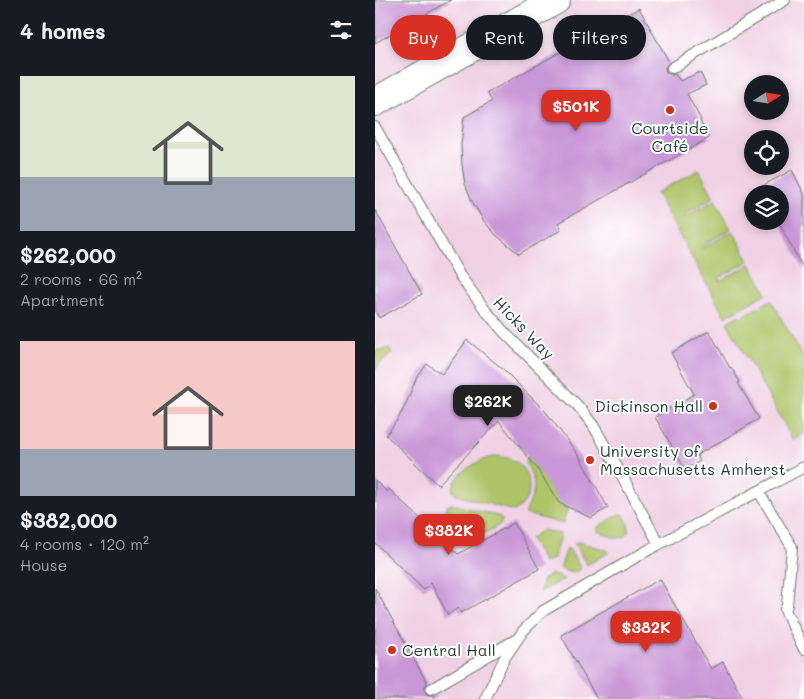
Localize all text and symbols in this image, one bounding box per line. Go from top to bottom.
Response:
chip: Buy [390,15,456,60]
chip: Rent [466,15,543,60]
chip: Filters [553,15,646,60]
icon: filters [327,16,355,44]
text: 4 homes [20,17,106,44]
north arrow [744,75,789,120]
map controls [744,75,789,230]
pin: $501K [541,90,611,132]
text: $501K [552,95,600,116]
marker: Courtside Café [664,104,676,116]
icon: home [143,108,233,198]
place label: Courtside Café [631,117,709,156]
button: locate [744,130,789,175]
button: layers [744,185,789,230]
text: $262,000 [20,241,116,268]
text: 2 rooms · 66 m² [20,268,142,289]
text: Apartment [20,289,105,310]
street label: Hicks Way [489,292,560,364]
icon: home [143,373,233,463]
pin: $262K [453,384,523,427]
text: $262K [464,390,512,411]
place label: Dickinson Hall [595,395,703,416]
marker: Dickinson Hall [707,400,719,412]
place label: University of Massachusetts Amherst [600,440,786,479]
marker: University of Massachusetts Amherst [584,454,596,466]
text: $382,000 [20,506,117,533]
pin: $382K [414,514,484,556]
text: $382K [425,519,473,540]
text: 4 rooms · 120 m² [20,533,149,554]
text: House [20,554,67,575]
pin: $382K [611,610,681,653]
text: $382K [622,616,670,637]
place label: Central Hall [402,639,496,660]
marker: Central Hall [386,644,398,656]

